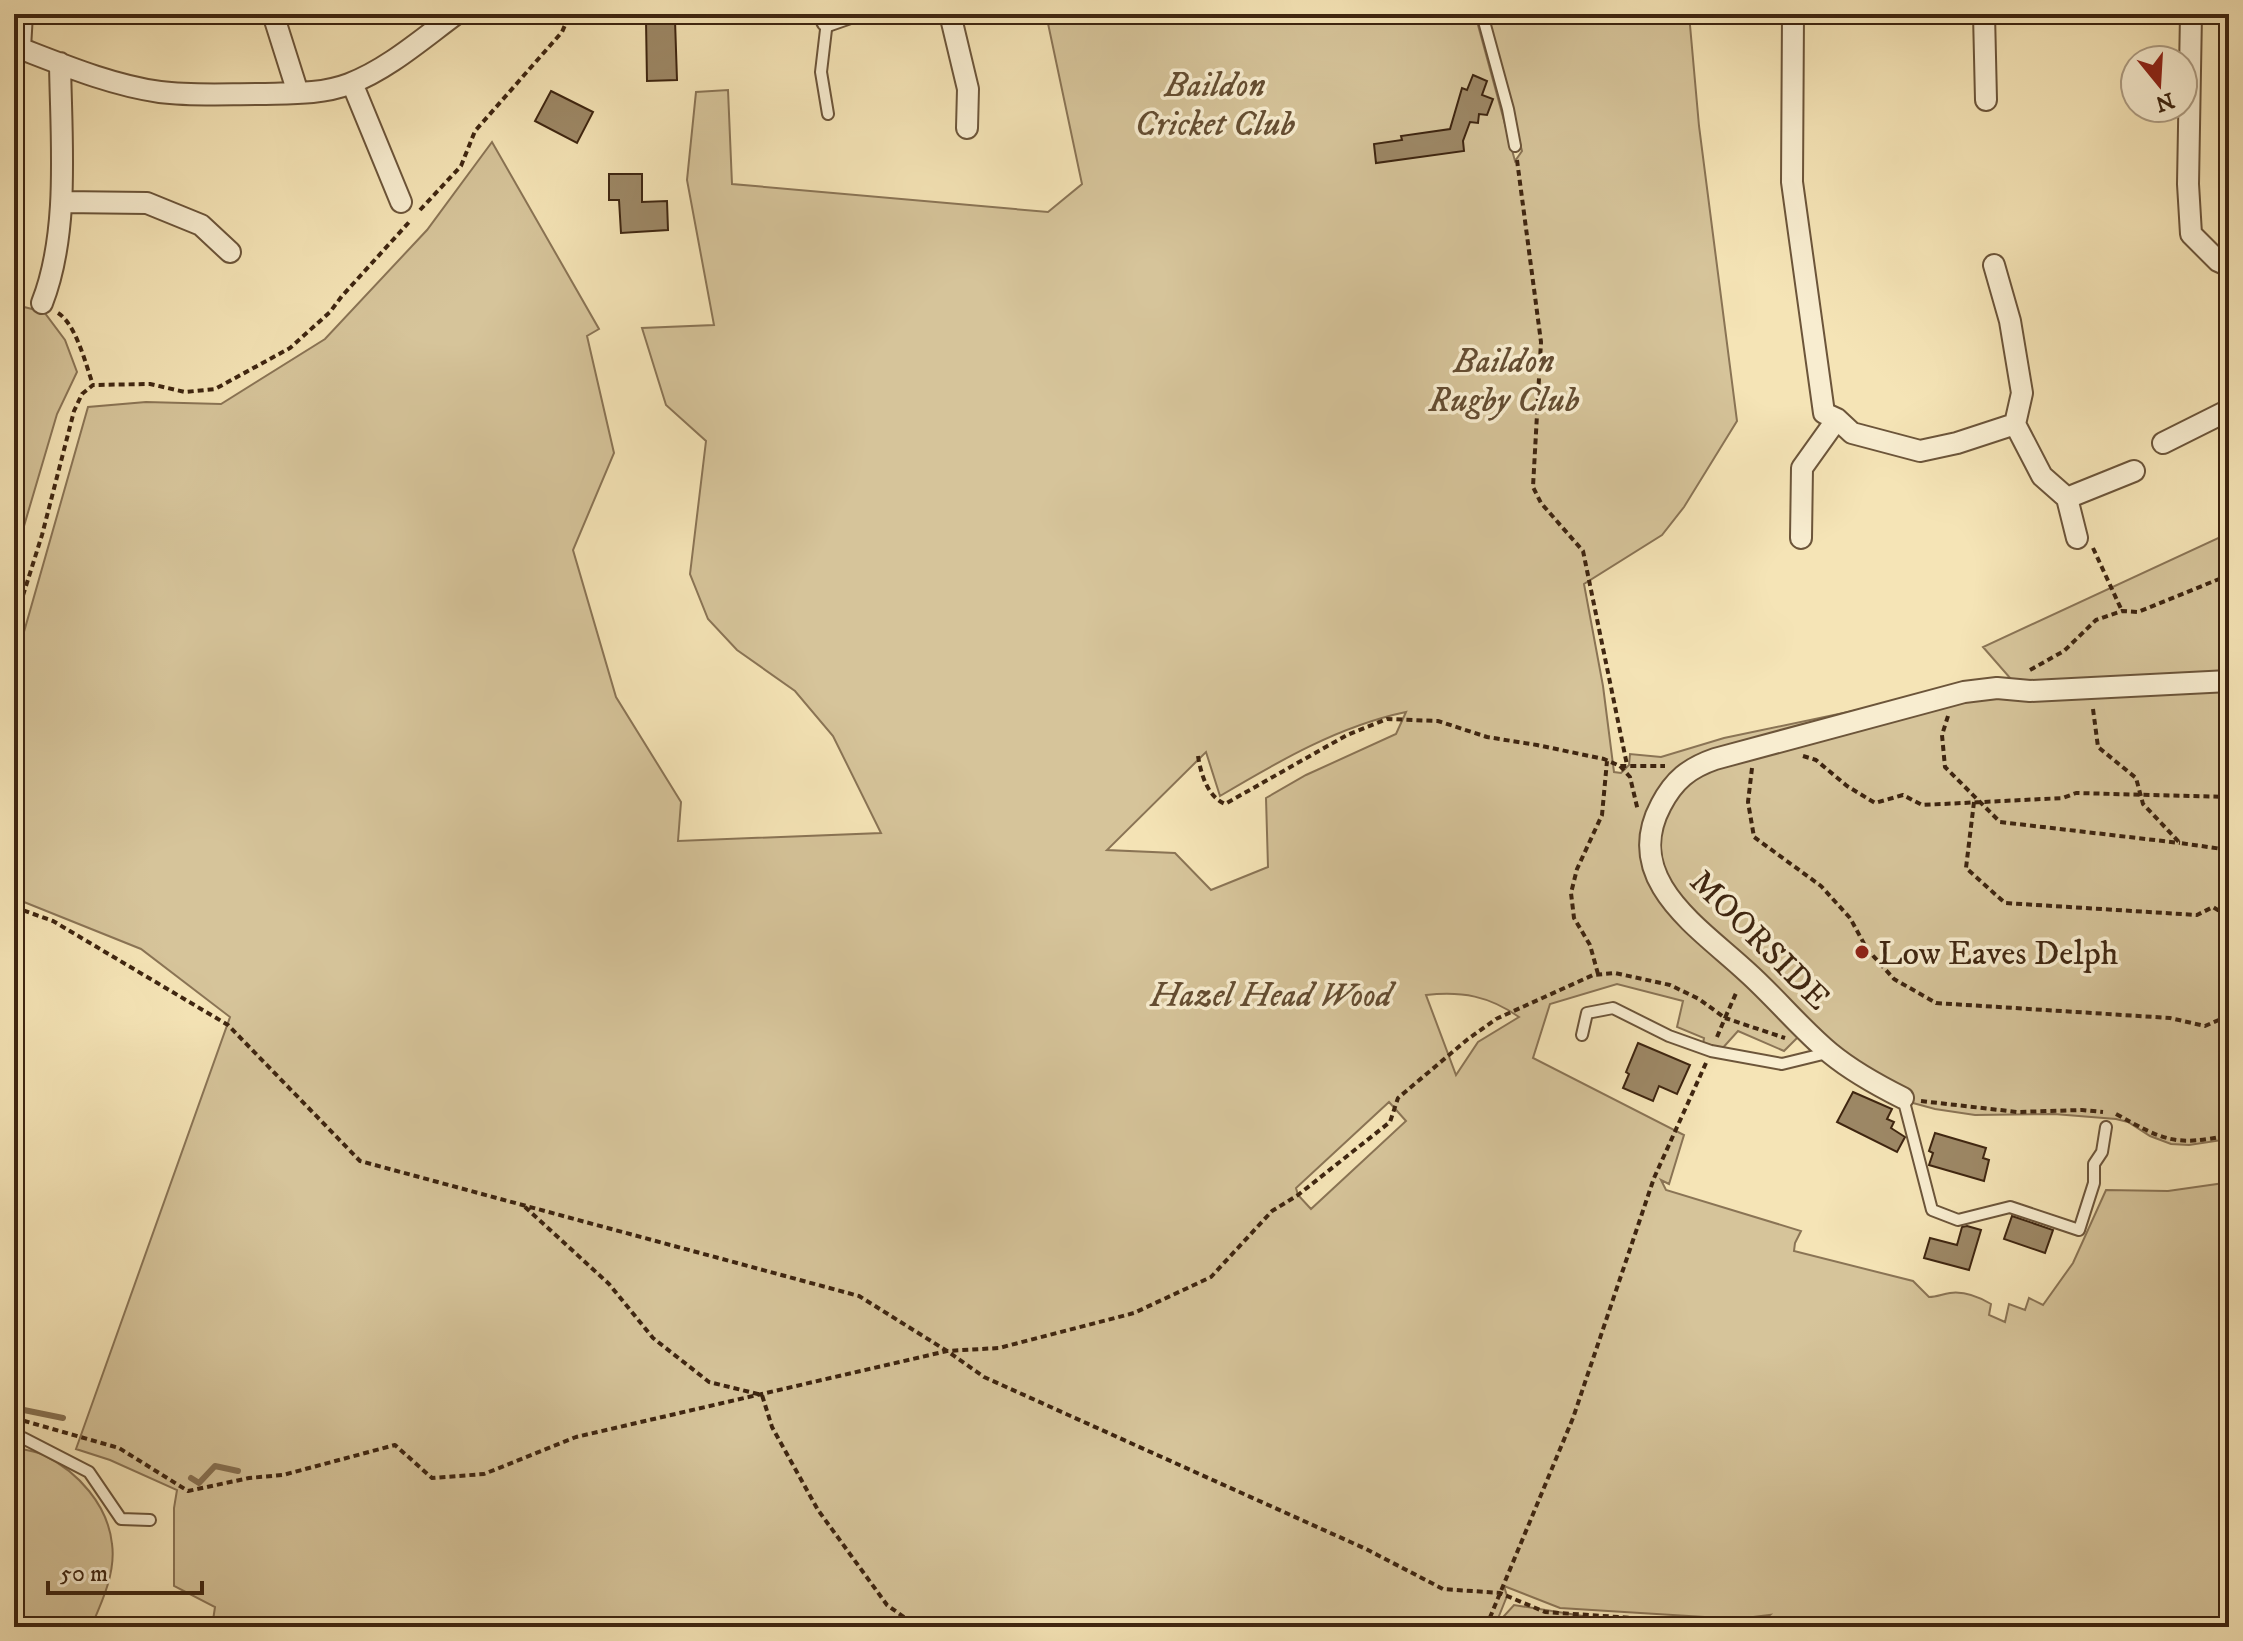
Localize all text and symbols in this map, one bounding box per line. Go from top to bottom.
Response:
north arrow [2119,44,2199,124]
park label: Baildon Cricket Club [1135,65,1296,146]
text: N [2152,86,2177,117]
park label: Baildon Rugby Club [1428,341,1580,422]
street label: MOORSIDE [1680,861,1839,1020]
place label: Low Eaves Delph [1878,933,2119,975]
marker: Low Eaves Delph [1853,943,1871,961]
park label: Hazel Head Wood [1149,975,1397,1017]
scale bar [48,1545,202,1595]
text: 50 m [60,1559,108,1589]

